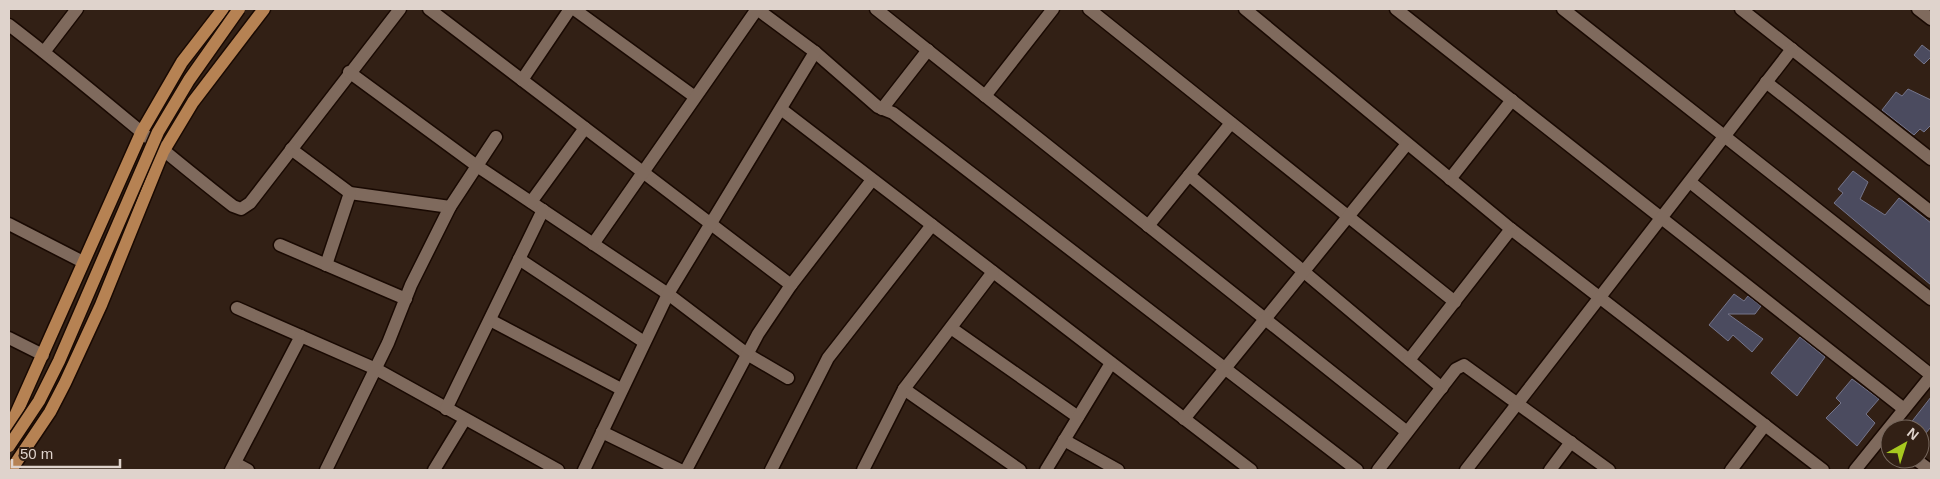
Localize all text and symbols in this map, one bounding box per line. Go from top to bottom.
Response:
north arrow [1880,419,1930,469]
text: N [1904,424,1922,443]
scale bar [12,436,120,468]
text: 50 m [20,445,53,462]

